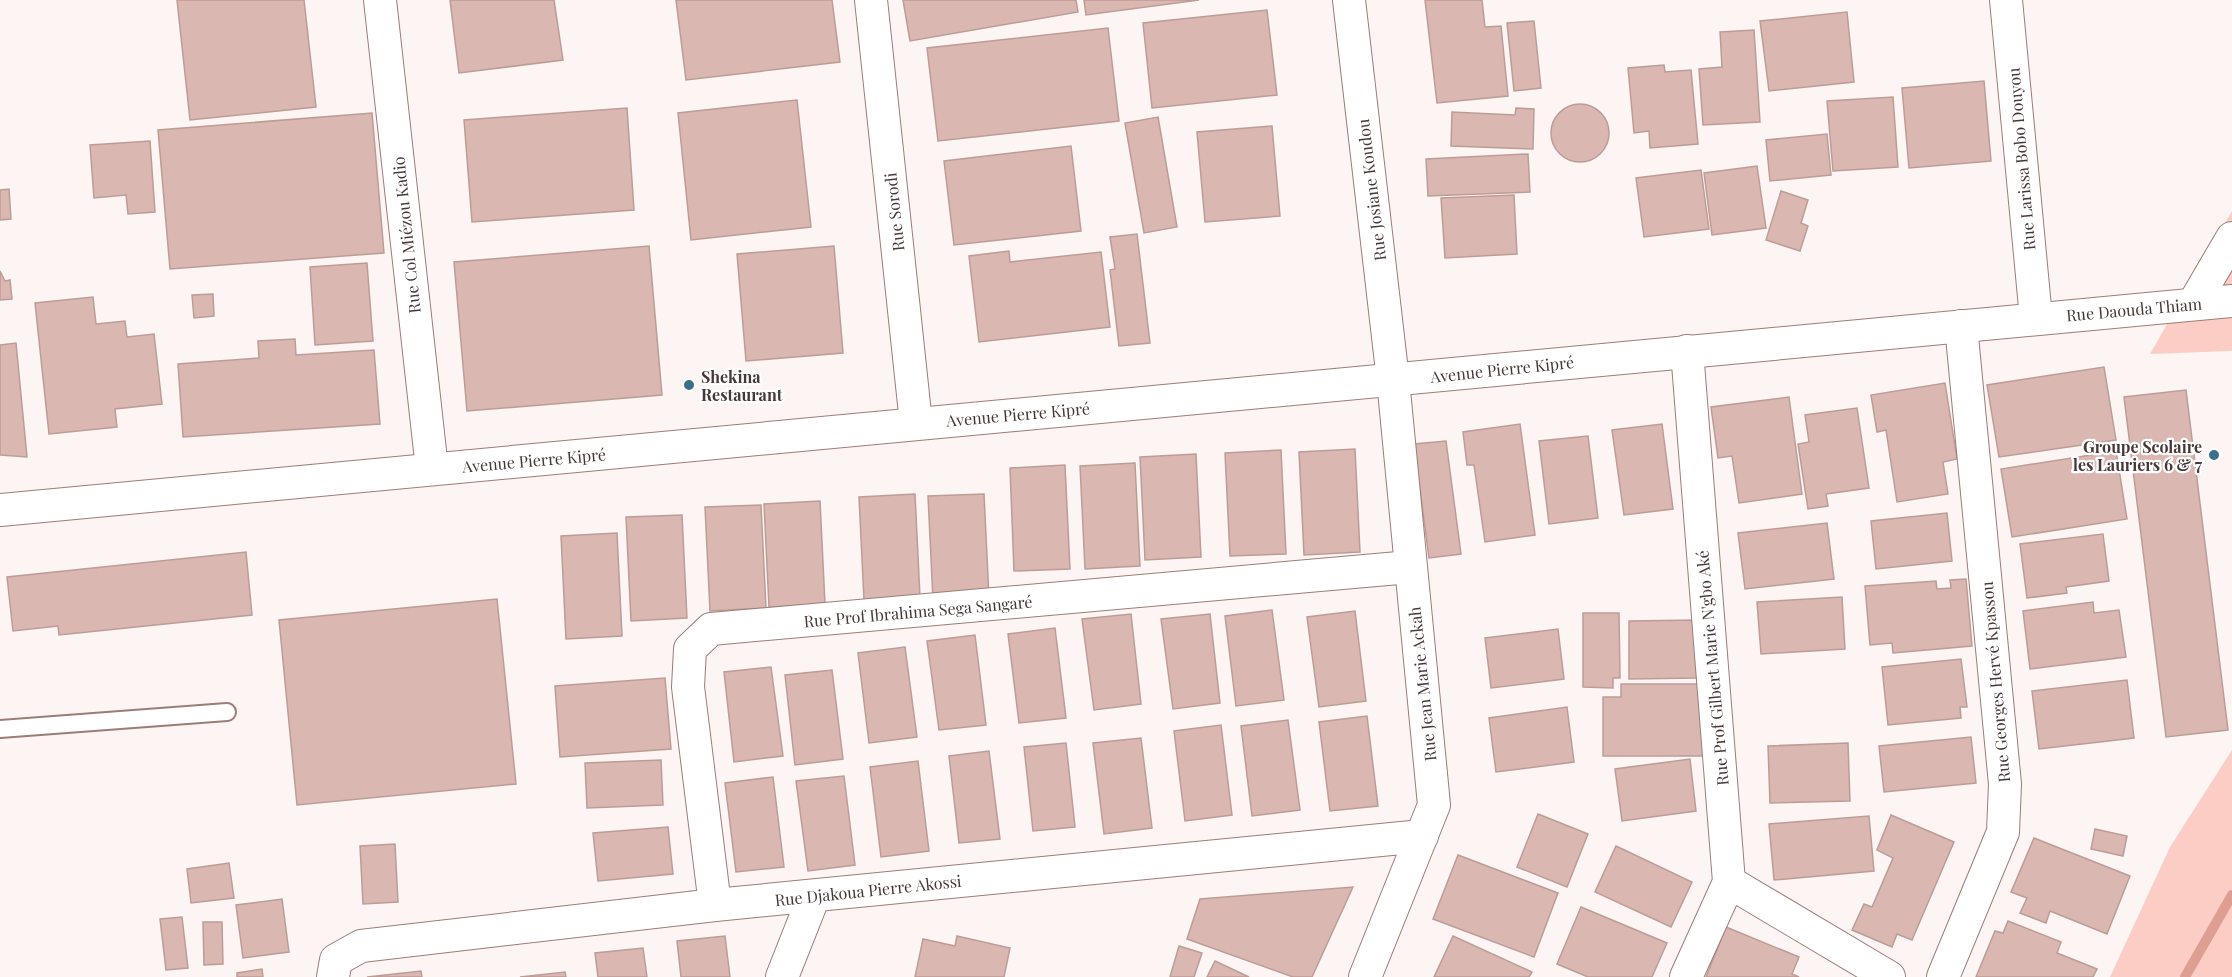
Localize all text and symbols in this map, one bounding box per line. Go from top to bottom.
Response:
street label: Rue Larissa Bobo Douyou [2003,67,2039,251]
street label: Rue Josiane Koudou [1352,118,1390,262]
street label: Rue Col Miézou Kadio [387,155,425,314]
street label: Rue Sorodi [879,171,909,252]
street label: Rue Daouda Thiam [2065,293,2203,325]
street label: Avenue Pierre Kipré [1428,351,1575,387]
place label: Shekina Restaurant [701,366,783,405]
marker: Shekina Restaurant [682,378,696,392]
street label: Avenue Pierre Kipré [944,397,1091,431]
place label: Groupe Scolaire les Lauriers 6 & 7 [2073,436,2203,475]
street label: Avenue Pierre Kipré [460,443,607,477]
marker: Groupe Scolaire les Lauriers 6 & 7 [2207,448,2221,462]
street label: Rue Prof Gilbert Marie N'gbo Aké [1691,550,1733,786]
street label: Rue Georges Hervé Kpassou [1976,581,2014,783]
street label: Rue Prof Ibrahima Sega Sangaré [803,591,1033,631]
street label: Rue Jean Marie Ackah [1403,605,1441,762]
street label: Rue Djakoua Pierre Akossi [774,870,963,910]

